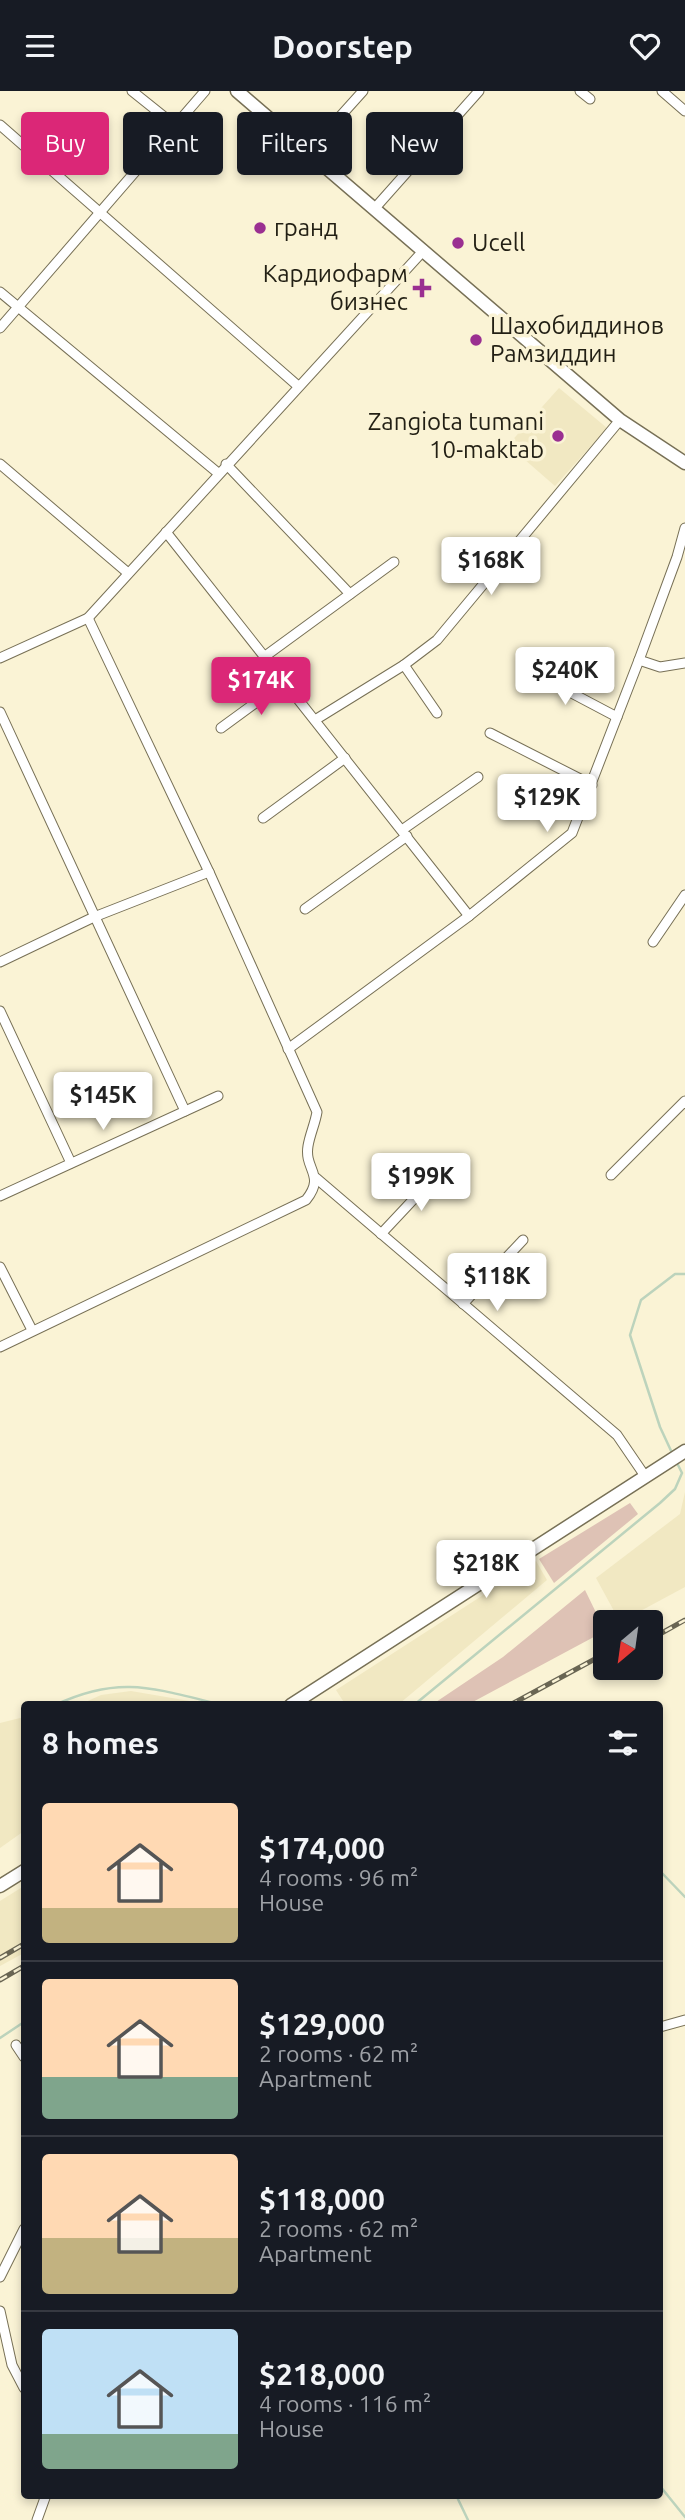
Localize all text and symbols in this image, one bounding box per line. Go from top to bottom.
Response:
icon: menu [21,27,59,65]
icon: heart [626,27,664,65]
text: Doorstep [272,28,413,64]
chip: Buy [21,112,109,175]
chip: Rent [123,112,223,175]
chip: Filters [237,112,352,175]
chip: New [366,112,463,175]
place label: гранд [274,214,338,241]
marker: гранд [252,220,268,236]
place label: Ucell [472,229,525,256]
marker: Ucell [450,235,466,251]
place label: Кардиофарм бизнес [263,260,408,315]
marker: Кардиофарм бизнес [414,280,430,296]
place label: Шахобиддинов Рамзиддин [490,312,664,367]
marker: Шахобиддинов Рамзиддин [468,332,484,348]
place label: Zangiota tumani 10-maktab [368,408,544,463]
marker: Zangiota tumani 10-maktab [550,428,566,444]
pin: $168K [442,538,540,597]
text: $168K [457,547,525,572]
pin: $240K [516,647,614,707]
pin: $174K [212,657,310,717]
text: $240K [531,657,599,682]
text: $174K [227,667,295,692]
pin: $129K [498,775,596,834]
text: $129K [513,784,581,809]
pin: $145K [54,1073,152,1132]
text: $145K [69,1082,137,1107]
pin: $199K [372,1153,470,1213]
text: $199K [387,1163,455,1188]
pin: $118K [448,1253,546,1313]
text: $118K [463,1263,531,1288]
pin: $218K [437,1541,535,1600]
text: $218K [452,1550,520,1575]
north arrow [593,1610,663,1680]
map controls [593,1610,663,1680]
icon: filters [604,1724,642,1762]
text: 8 homes [42,1726,159,1760]
icon: home [98,1831,182,1915]
text: $174,000 [259,1831,385,1865]
text: 4 rooms · 96 m² [259,1865,418,1890]
text: House [259,1890,324,1915]
icon: home [98,2007,182,2091]
text: $129,000 [259,2007,385,2041]
text: 2 rooms · 62 m² [259,2041,418,2066]
text: Apartment [259,2066,372,2091]
icon: home [98,2182,182,2266]
text: $118,000 [259,2182,385,2216]
text: 2 rooms · 62 m² [259,2216,418,2241]
text: Apartment [259,2241,372,2266]
icon: home [98,2357,182,2441]
text: $218,000 [259,2357,385,2391]
text: 4 rooms · 116 m² [259,2391,431,2416]
text: House [259,2416,324,2441]

